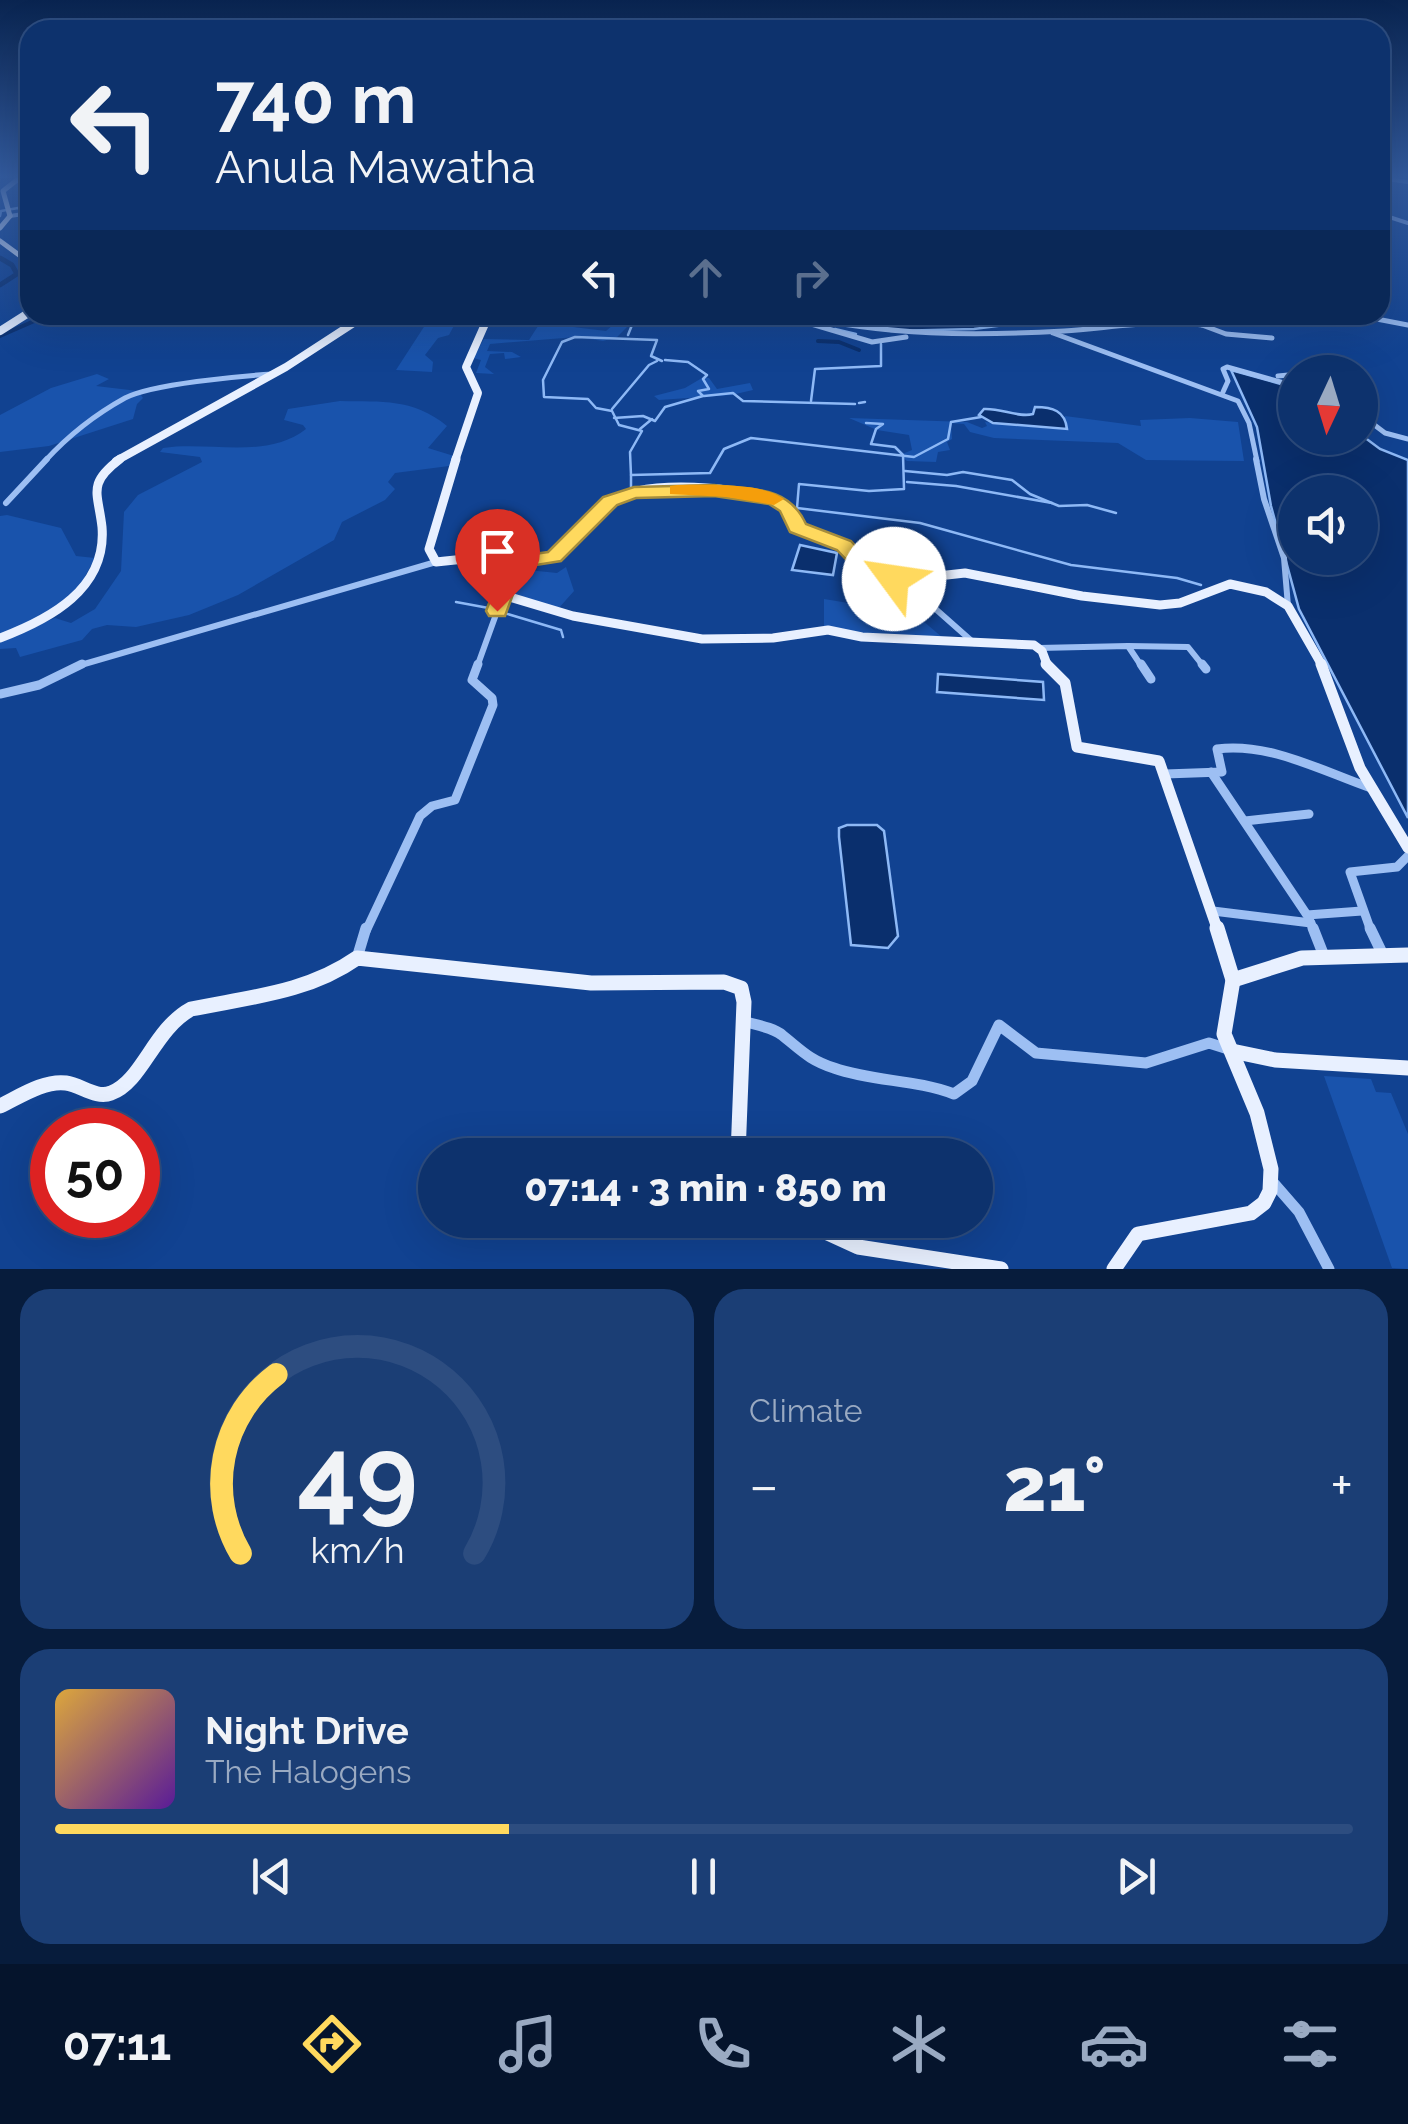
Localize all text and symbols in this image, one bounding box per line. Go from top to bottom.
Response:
text: 740 m [215,57,416,139]
icon: left [50,60,180,190]
text: Anula Mawatha [215,141,536,194]
icon: left [573,250,628,305]
icon: ahead [678,250,733,305]
icon: right [783,250,838,305]
north arrow [1278,355,1378,455]
map controls [1278,355,1378,575]
button: sound [1278,475,1378,575]
pin [455,509,540,612]
icon: arrive [470,524,525,579]
position arrow [842,527,946,631]
speed limit sign: 50 [30,1108,160,1238]
text: 07:14 · 3 min · 850 m [524,1165,887,1210]
text: Climate [749,1392,863,1429]
text: 49 [297,1413,417,1535]
text: 21° [1003,1440,1106,1529]
text: − [749,1453,779,1518]
text: + [1330,1453,1353,1518]
text: km/h [310,1529,404,1571]
text: Night Drive [205,1708,409,1753]
text: The Halogens [205,1753,411,1790]
icon: previous [244,1849,299,1904]
icon: pause [676,1849,731,1904]
icon: next [1109,1849,1164,1904]
icon: directions [297,2009,367,2079]
icon: music [493,2009,563,2079]
icon: phone [688,2009,758,2079]
icon: climate [884,2009,954,2079]
icon: car [1079,2009,1149,2079]
icon: filters [1275,2009,1345,2079]
text: 07:11 [63,2018,171,2071]

